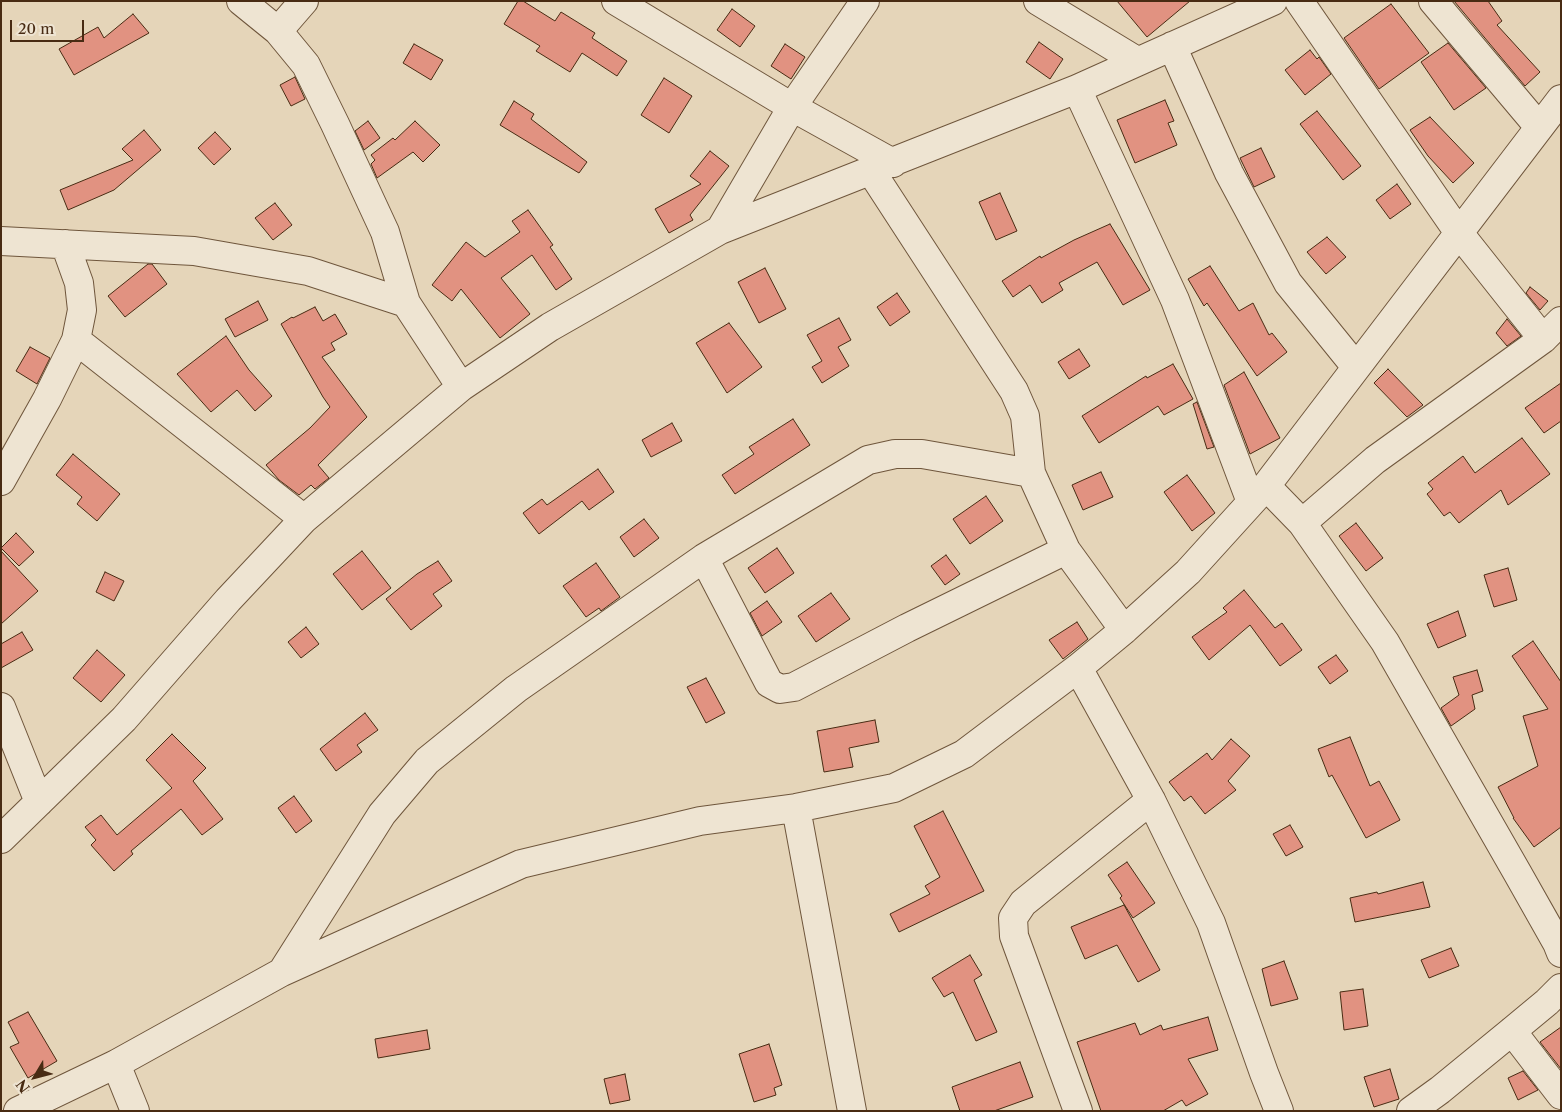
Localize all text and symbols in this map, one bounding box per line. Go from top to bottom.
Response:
scale bar [12,10,86,42]
text: 20 m [18,19,54,38]
north arrow [10,1052,60,1102]
text: N [12,1076,34,1096]

